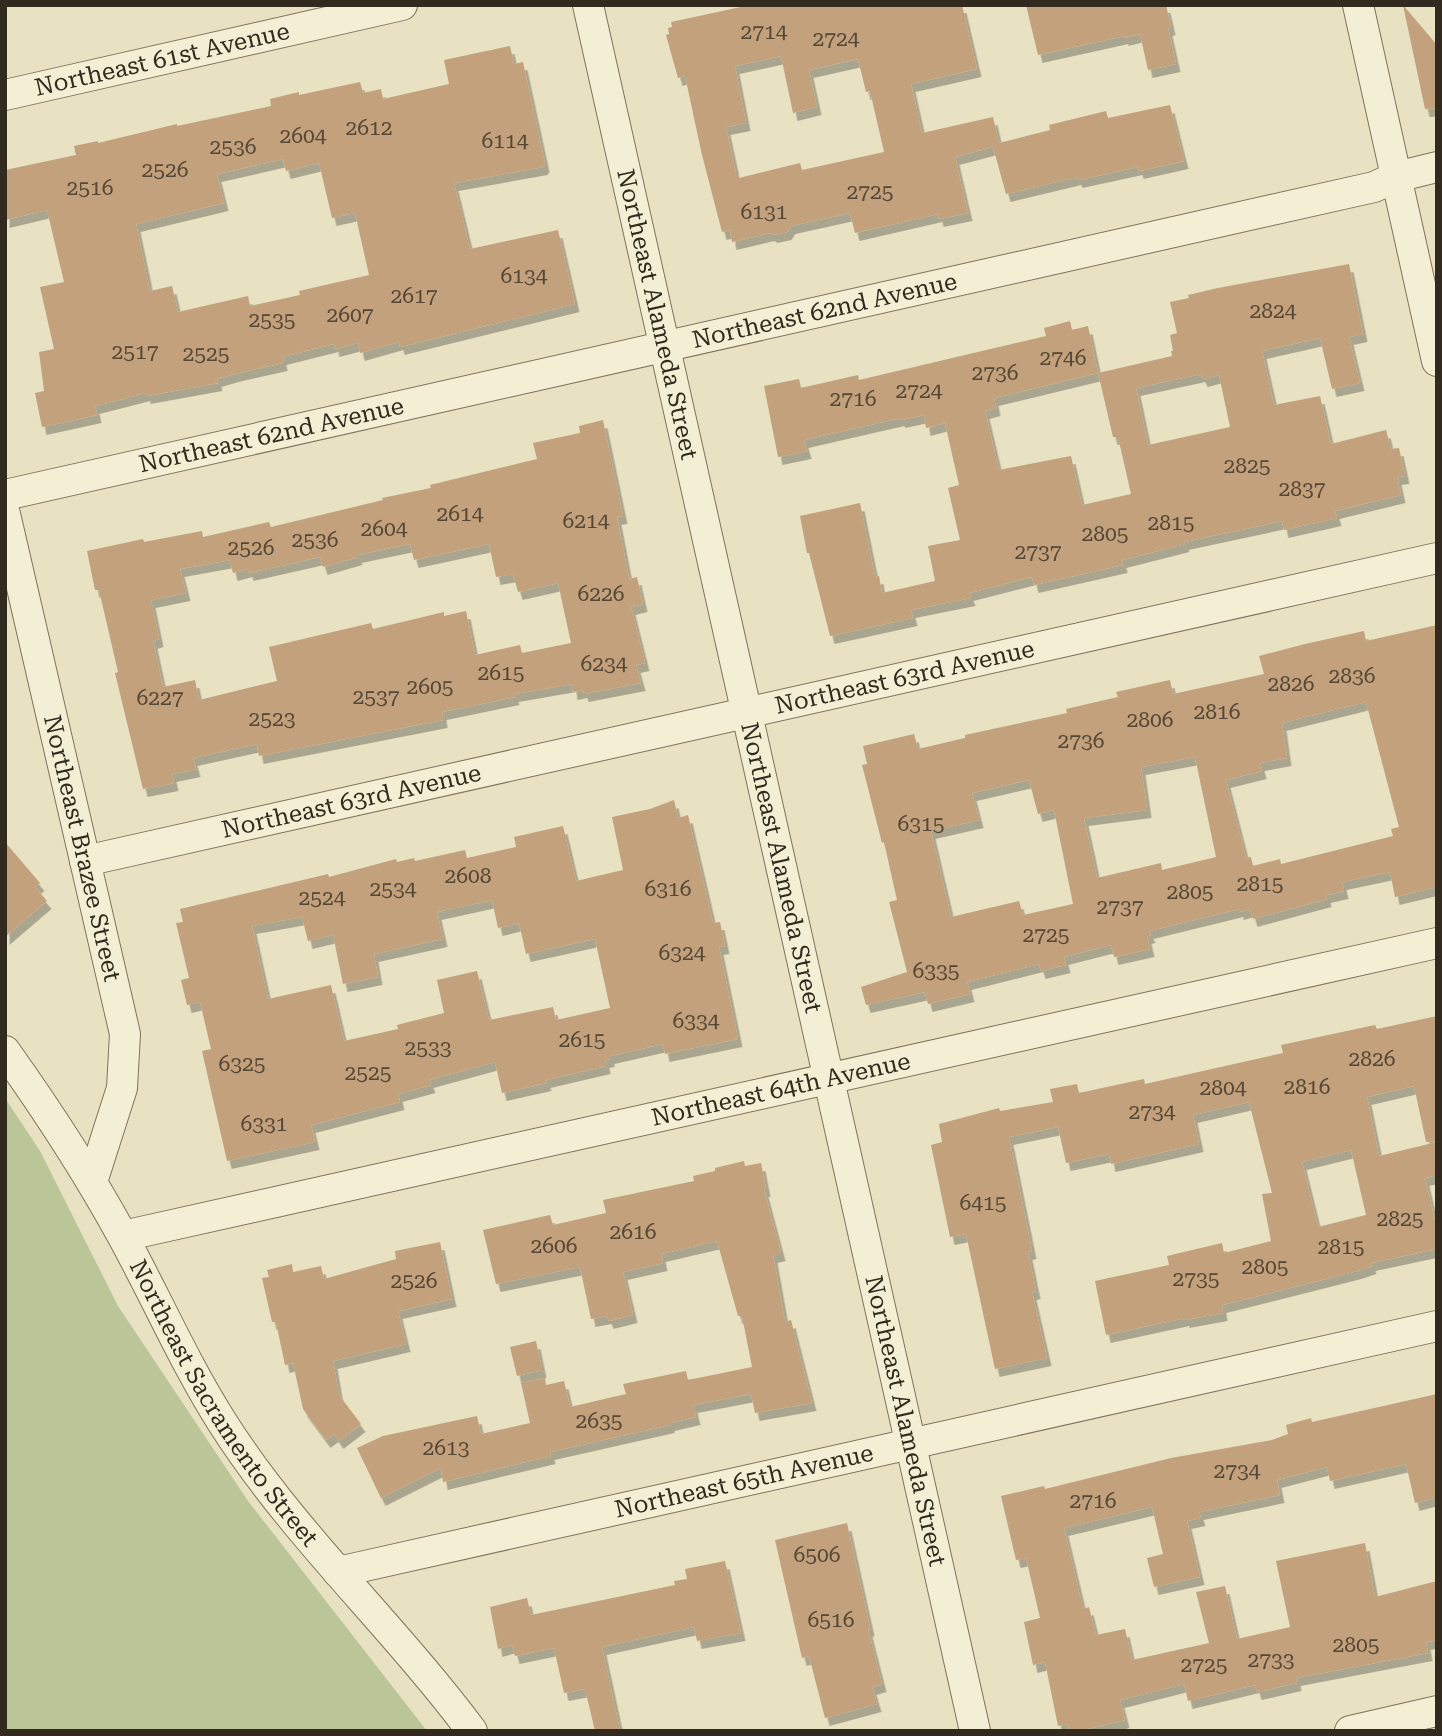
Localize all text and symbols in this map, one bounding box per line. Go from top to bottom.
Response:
street label: Northeast 61st Avenue [32,17,292,102]
house number: 2714 [740,20,788,44]
house number: 2724 [812,27,860,51]
house number: 2612 [345,116,393,140]
house number: 2604 [279,124,327,148]
house number: 6114 [481,129,529,153]
house number: 2536 [209,135,257,159]
house number: 2526 [141,158,189,182]
street label: Northeast Alameda Street [611,166,704,462]
house number: 2516 [66,176,114,200]
house number: 2725 [846,180,894,204]
house number: 6131 [740,200,788,224]
house number: 6134 [500,264,548,288]
street label: Northeast 62nd Avenue [689,267,960,354]
house number: 2617 [390,284,438,308]
house number: 2824 [1249,299,1297,323]
house number: 2607 [326,303,374,327]
house number: 2535 [248,308,296,332]
house number: 2517 [111,340,159,364]
house number: 2525 [182,342,230,366]
house number: 2746 [1039,346,1087,370]
house number: 2736 [971,361,1019,385]
house number: 2724 [895,379,943,403]
house number: 2716 [829,387,877,411]
street label: Northeast 62nd Avenue [136,392,407,478]
house number: 2825 [1223,454,1271,478]
house number: 2837 [1278,477,1326,501]
house number: 2614 [436,502,484,526]
house number: 6214 [562,509,610,533]
house number: 2815 [1147,511,1195,535]
house number: 2604 [360,517,408,541]
house number: 2805 [1081,522,1129,546]
house number: 2536 [291,528,339,552]
house number: 2526 [227,536,275,560]
house number: 2737 [1014,540,1062,564]
house number: 6226 [577,582,625,606]
street label: Northeast 63rd Avenue [772,635,1037,720]
house number: 6234 [580,652,628,676]
house number: 2615 [477,661,525,685]
house number: 2836 [1328,664,1376,688]
house number: 2826 [1267,672,1315,696]
house number: 2605 [406,675,454,699]
house number: 2537 [352,685,400,709]
house number: 6227 [136,686,184,710]
house number: 2816 [1193,700,1241,724]
house number: 2523 [248,707,296,731]
house number: 2806 [1126,708,1174,732]
street label: Northeast Brazee Street [38,712,126,984]
street label: Northeast Alameda Street [735,720,828,1016]
house number: 2736 [1057,729,1105,753]
street label: Northeast 63rd Avenue [219,759,484,844]
house number: 6315 [897,812,945,836]
house number: 2608 [444,864,492,888]
house number: 2815 [1236,872,1284,896]
house number: 2534 [369,877,417,901]
house number: 6316 [644,877,692,901]
house number: 2805 [1166,880,1214,904]
house number: 2524 [298,886,346,910]
house number: 2737 [1096,895,1144,919]
house number: 2725 [1022,923,1070,947]
house number: 6324 [658,941,706,965]
house number: 6335 [912,959,960,983]
house number: 6334 [672,1009,720,1033]
house number: 2615 [558,1028,606,1052]
house number: 2533 [404,1036,452,1060]
street label: Northeast 64th Avenue [649,1047,913,1132]
house number: 2826 [1348,1047,1396,1071]
house number: 6325 [218,1052,266,1076]
house number: 2525 [344,1061,392,1085]
house number: 2816 [1283,1075,1331,1099]
house number: 2804 [1199,1076,1247,1100]
house number: 2734 [1128,1100,1176,1124]
house number: 6331 [240,1112,288,1136]
house number: 6415 [959,1191,1007,1215]
house number: 2825 [1376,1207,1424,1231]
house number: 2616 [609,1220,657,1244]
house number: 2606 [530,1234,578,1258]
house number: 2815 [1317,1235,1365,1259]
street label: Northeast Sacramento Street [124,1255,324,1552]
house number: 2805 [1241,1255,1289,1279]
house number: 2735 [1172,1267,1220,1291]
house number: 2526 [390,1269,438,1293]
street label: Northeast Alameda Street [859,1273,952,1569]
house number: 2635 [575,1409,623,1433]
house number: 2613 [422,1436,470,1460]
street label: Northeast 65th Avenue [612,1439,876,1524]
house number: 2734 [1213,1459,1261,1483]
house number: 2716 [1069,1489,1117,1513]
house number: 6506 [793,1543,841,1567]
house number: 6516 [807,1608,855,1632]
house number: 2805 [1332,1633,1380,1657]
house number: 2733 [1247,1648,1295,1672]
house number: 2725 [1180,1653,1228,1677]

